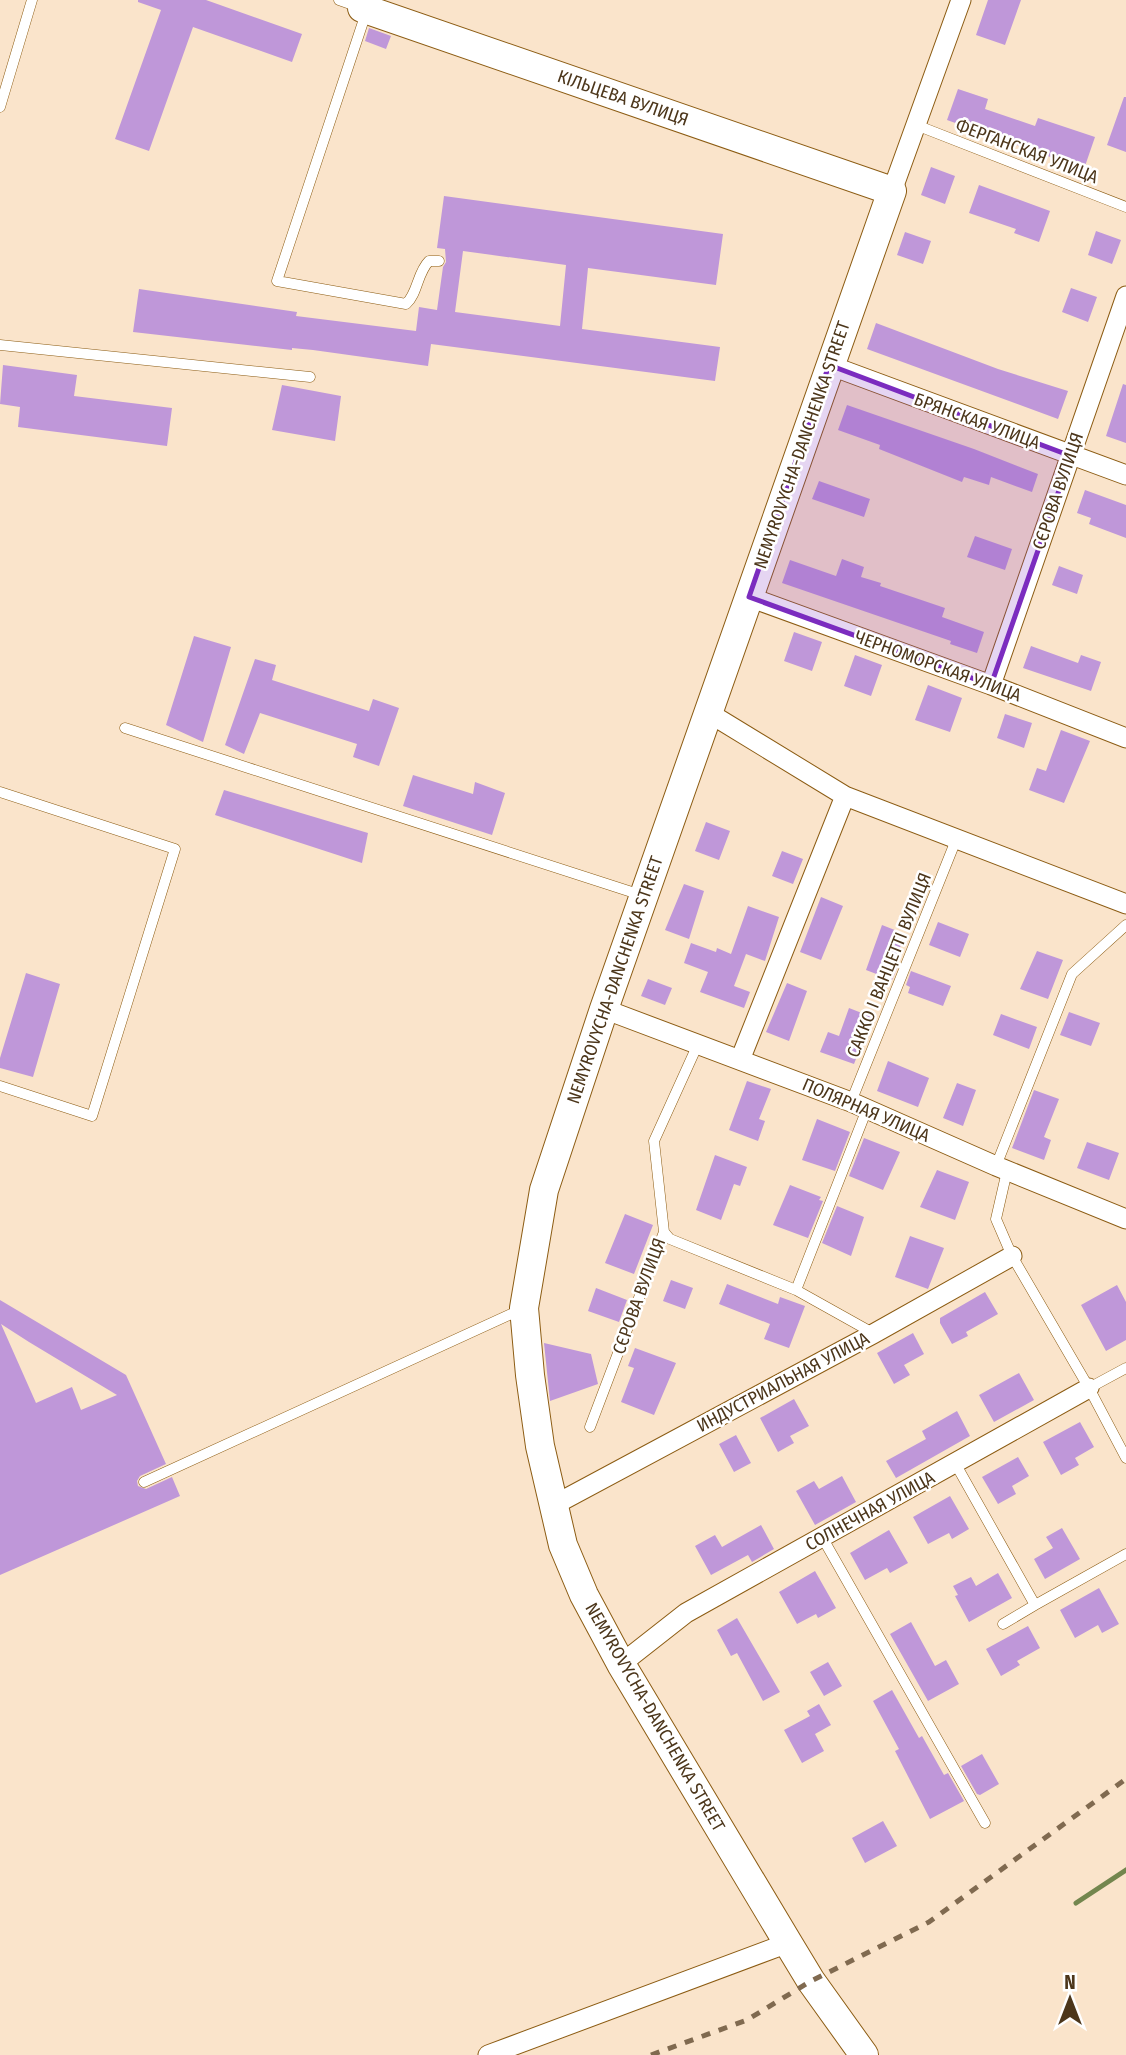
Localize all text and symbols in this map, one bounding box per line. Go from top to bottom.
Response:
street label: КІЛЬЦЕВА ВУЛИЦЯ [555,65,691,131]
street label: ФЕРГАНСКАЯ УЛИЦА [953,114,1102,188]
street label: NEMYROVYCHA-DANCHENKA STREET [749,318,855,572]
street label: БРЯНСКАЯ УЛИЦА [911,388,1043,454]
street label: СЄРОВА ВУЛИЦЯ [1028,430,1088,552]
street label: ЧЕРНОМОРСКАЯ УЛИЦА [852,626,1025,707]
street label: NEMYROVYCHA-DANCHENKA STREET [562,853,668,1107]
street label: САККО І ВАНЦЕТТІ ВУЛИЦЯ [842,869,936,1061]
street label: ПОЛЯРНАЯ УЛИЦА [799,1073,934,1147]
street label: СЄРОВА ВУЛИЦЯ [608,1235,670,1357]
street label: ИНДУСТРИАЛЬНАЯ УЛИЦА [693,1327,873,1437]
street label: СОЛНЕЧНАЯ УЛИЦА [802,1466,939,1556]
street label: NEMYROVYCHA-DANCHENKA STREET [580,1599,730,1836]
north arrow [1035,1964,1105,2034]
text: N [1064,1971,1076,1994]

